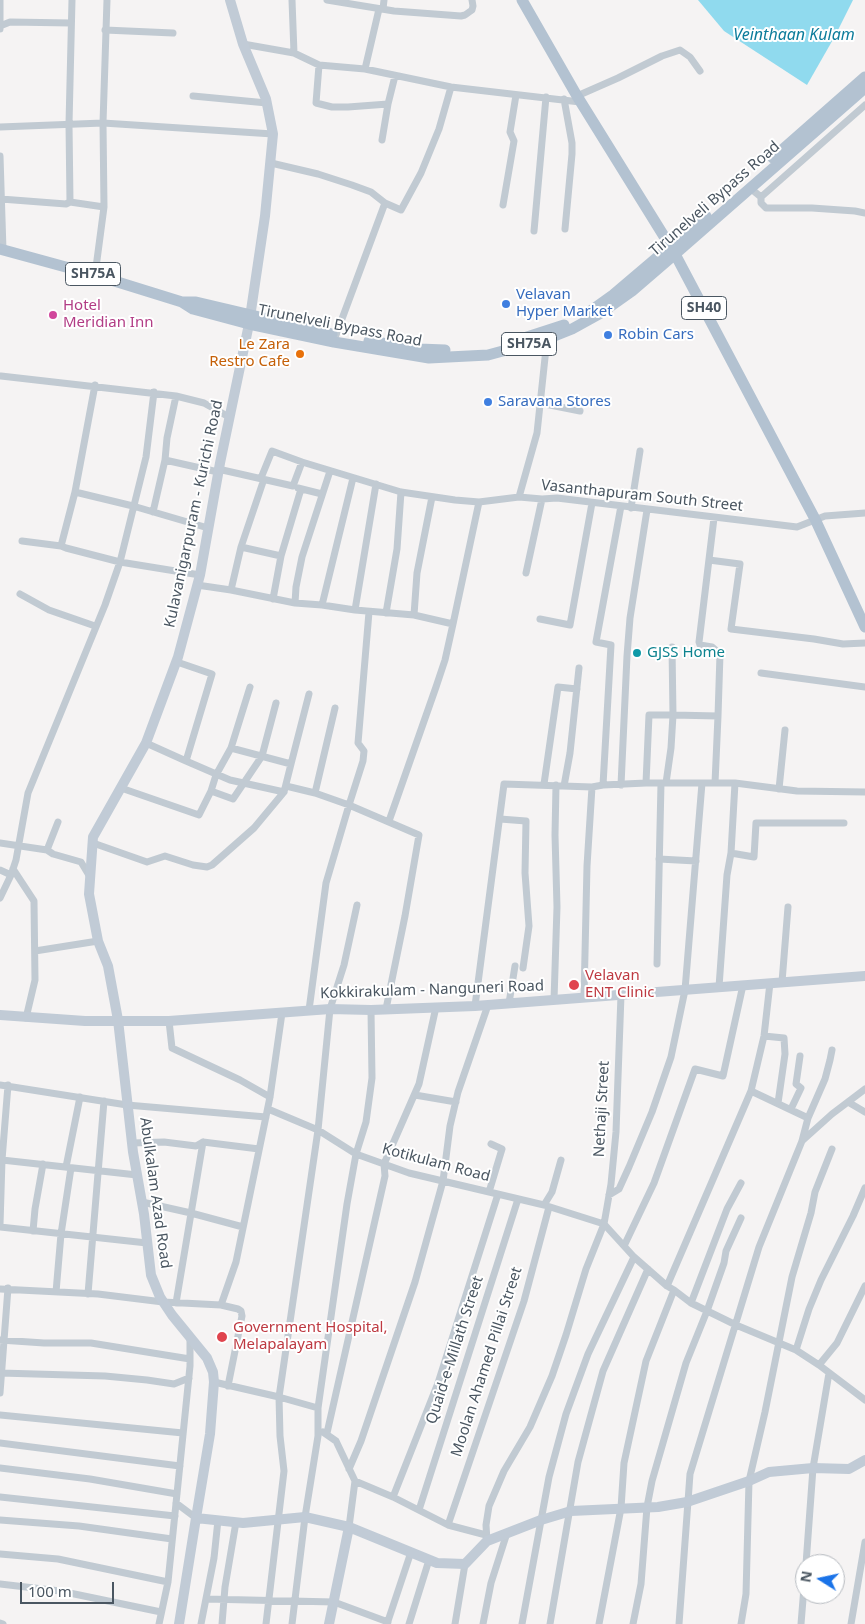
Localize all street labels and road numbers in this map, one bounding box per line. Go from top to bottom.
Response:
street label: Tirunelveli Bypass Road [646,138,784,260]
road number: SH75A [66,262,120,286]
road number: SH40 [682,296,726,320]
street label: Tirunelveli Bypass Road [257,301,423,351]
road number: SH75A [502,332,556,356]
street label: Kulavanigarpuram - Kurichi Road [161,399,227,629]
street label: Vasanthapuram South Street [540,476,744,516]
street label: Kokkirakulam - Nanguneri Road [320,977,544,1003]
street label: Nethaji Street [590,1060,614,1158]
street label: Abulkalam Azad Road [135,1116,175,1270]
street label: Kotikulam Road [380,1140,492,1186]
street label: Moolan Ahamed Pillai Street [448,1265,526,1459]
street label: Quaid-e-Millath Street [423,1274,487,1426]

